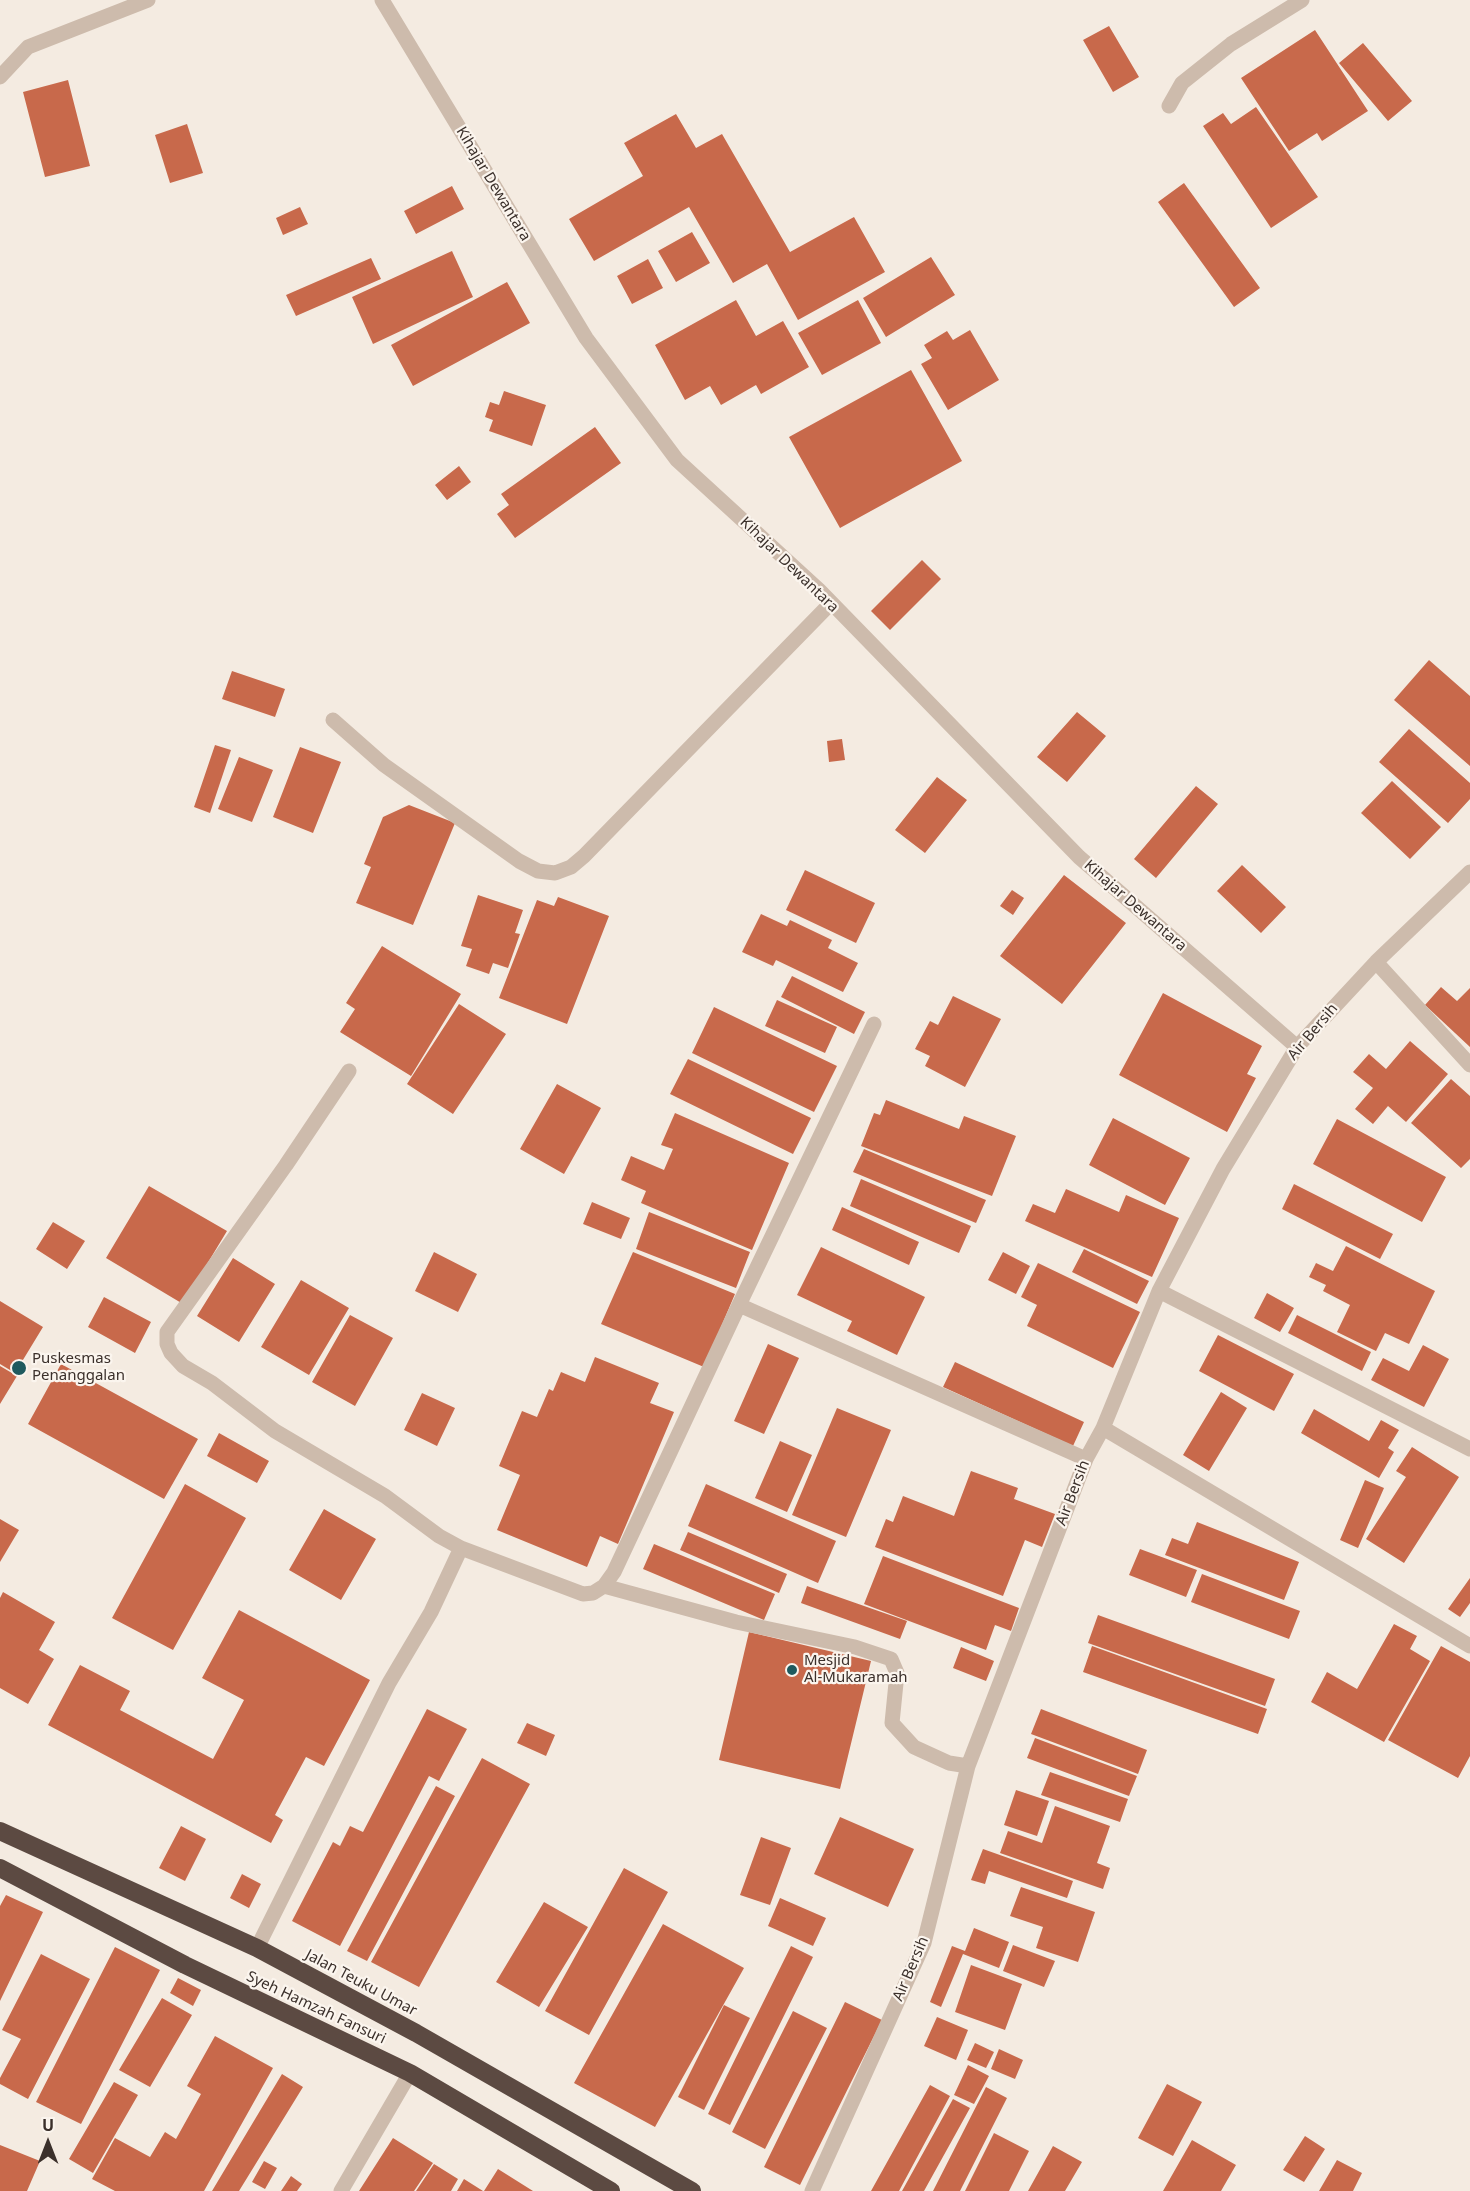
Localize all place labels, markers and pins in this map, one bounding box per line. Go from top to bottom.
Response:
place label: Puskesmas Penanggalan [32,1350,125,1385]
marker: Puskesmas Penanggalan [10,1359,28,1377]
place label: Mesjid Al-Mukaramah [804,1652,908,1687]
marker: Mesjid Al-Mukaramah [785,1663,799,1677]

